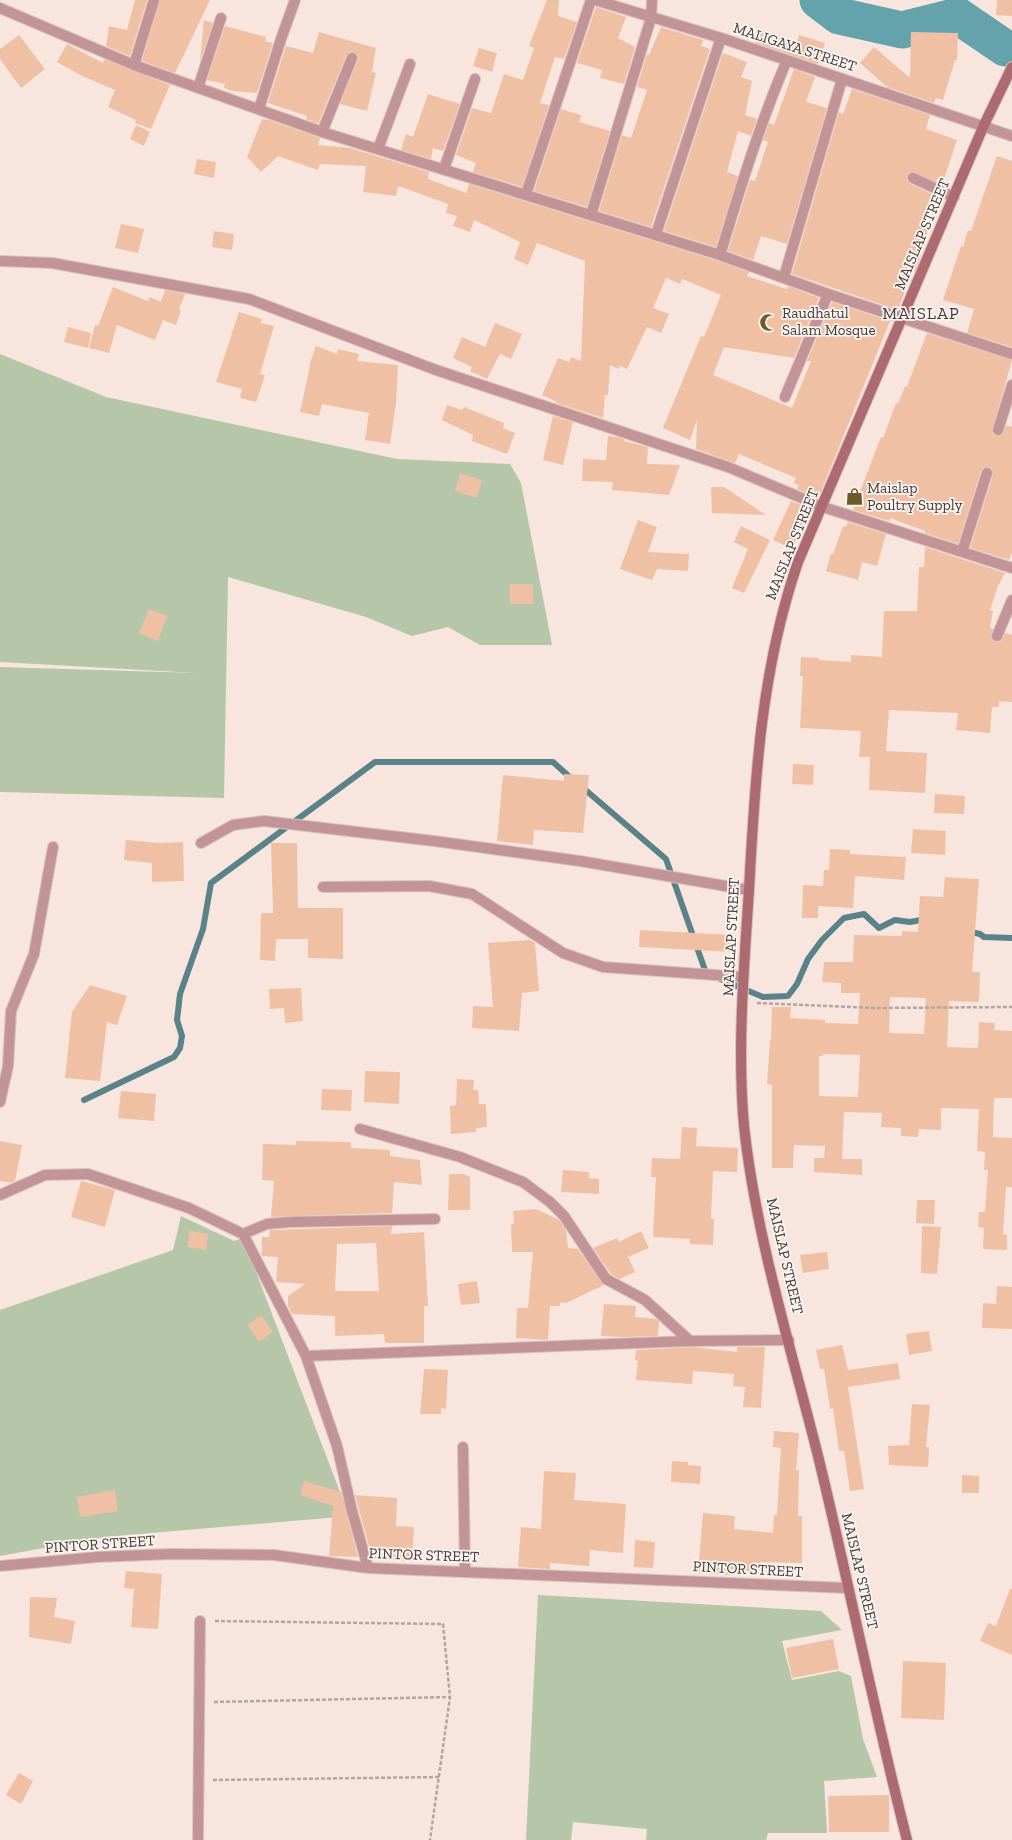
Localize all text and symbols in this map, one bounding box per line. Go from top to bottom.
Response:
street label: MALIGAYA STREET [731,19,859,75]
street label: MAISLAP STREET [890,176,954,292]
district label: MAISLAP [882,303,960,323]
place label: Raudhatul Salam Mosque [782,304,875,339]
mosque icon: Raudhatul Salam Mosque [759,312,779,332]
place label: Maislap Poultry Supply [867,479,963,514]
street label: MAISLAP STREET [761,486,823,602]
shop icon: Maislap Poultry Supply [844,487,864,507]
street label: MAISLAP STREET [719,877,743,997]
street label: MAISLAP STREET [763,1196,807,1316]
street label: MAISLAP STREET [838,1511,882,1631]
street label: PINTOR STREET [44,1531,156,1557]
street label: PINTOR STREET [368,1544,480,1566]
street label: PINTOR STREET [692,1557,804,1581]

